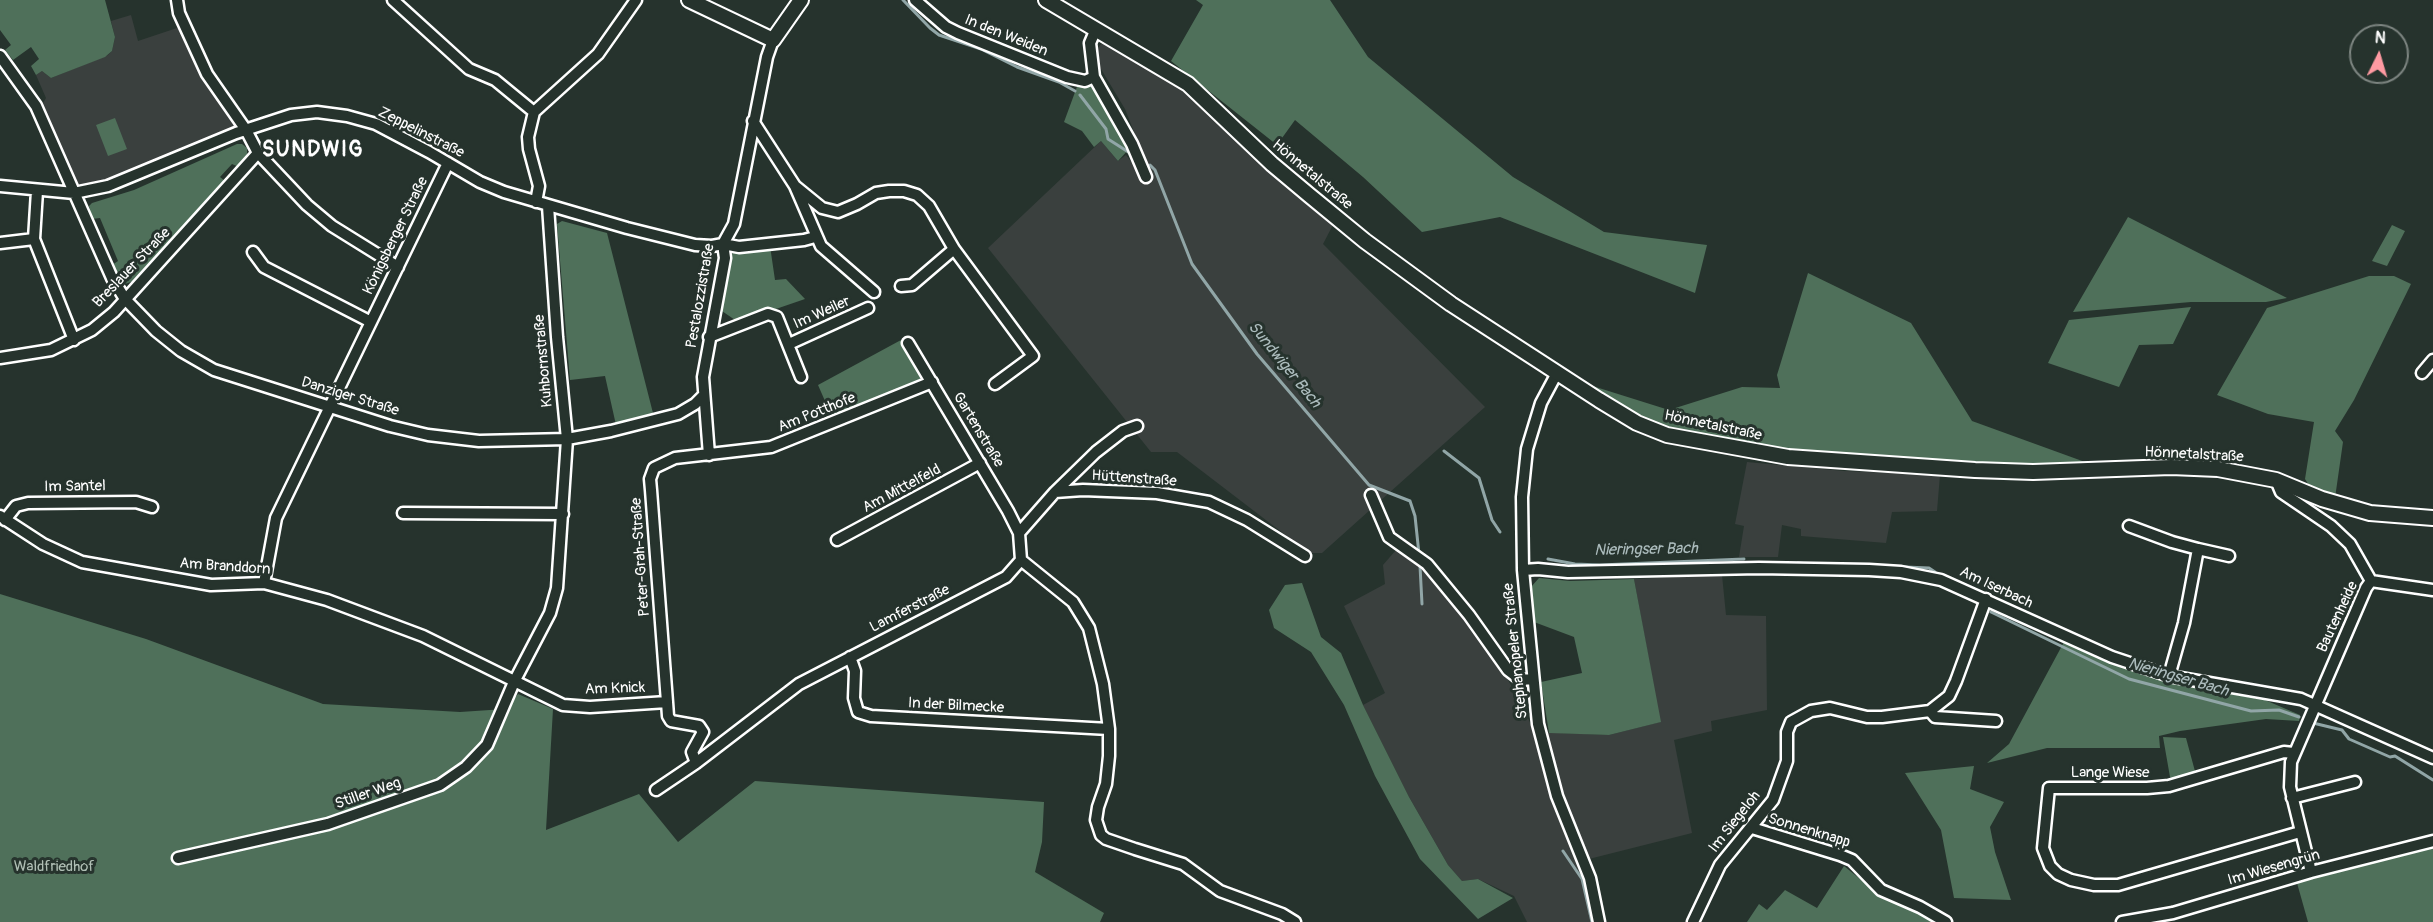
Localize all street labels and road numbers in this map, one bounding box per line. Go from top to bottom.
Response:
street label: In den Weiden [962,11,1050,61]
street label: Zeppelinstraße [375,104,467,162]
street label: Hönnetalstraße [1268,136,1356,214]
street label: Königsberger Straße [360,174,432,298]
street label: Breslauer Straße [89,224,175,312]
street label: Pestalozzistraße [683,242,719,350]
street label: Im Weiler [791,293,853,333]
street label: Kuhbornstraße [531,314,557,408]
street label: Danziger Straße [299,374,401,420]
street label: Am Potthofe [776,389,858,437]
street label: Gartenstraße [949,389,1007,471]
street label: Hönnetalstraße [1663,407,1763,445]
street label: Hönnetalstraße [2144,443,2244,467]
street label: Am Mittelfeld [860,461,944,517]
street label: Hüttenstraße [1091,467,1177,491]
street label: Im Santel [44,477,106,497]
street label: Peter-Grah-Straße [628,497,654,617]
street label: Am Branddorn [179,555,271,579]
street label: Am Iserbach [1957,563,2035,613]
street label: Bautenheide [2314,579,2362,655]
street label: Lamferstraße [867,581,953,637]
street label: Stephanopeler Straße [1500,582,1532,720]
street label: Am Knick [585,679,645,699]
street label: In der Bilmecke [907,694,1005,718]
street label: Lange Wiese [2071,764,2149,782]
street label: Stiller Weg [333,774,403,814]
street label: Im Siegeloh [1705,788,1765,856]
street label: Sonnenknapp [1766,810,1852,852]
street label: Im Wiesengrün [2226,846,2322,890]

